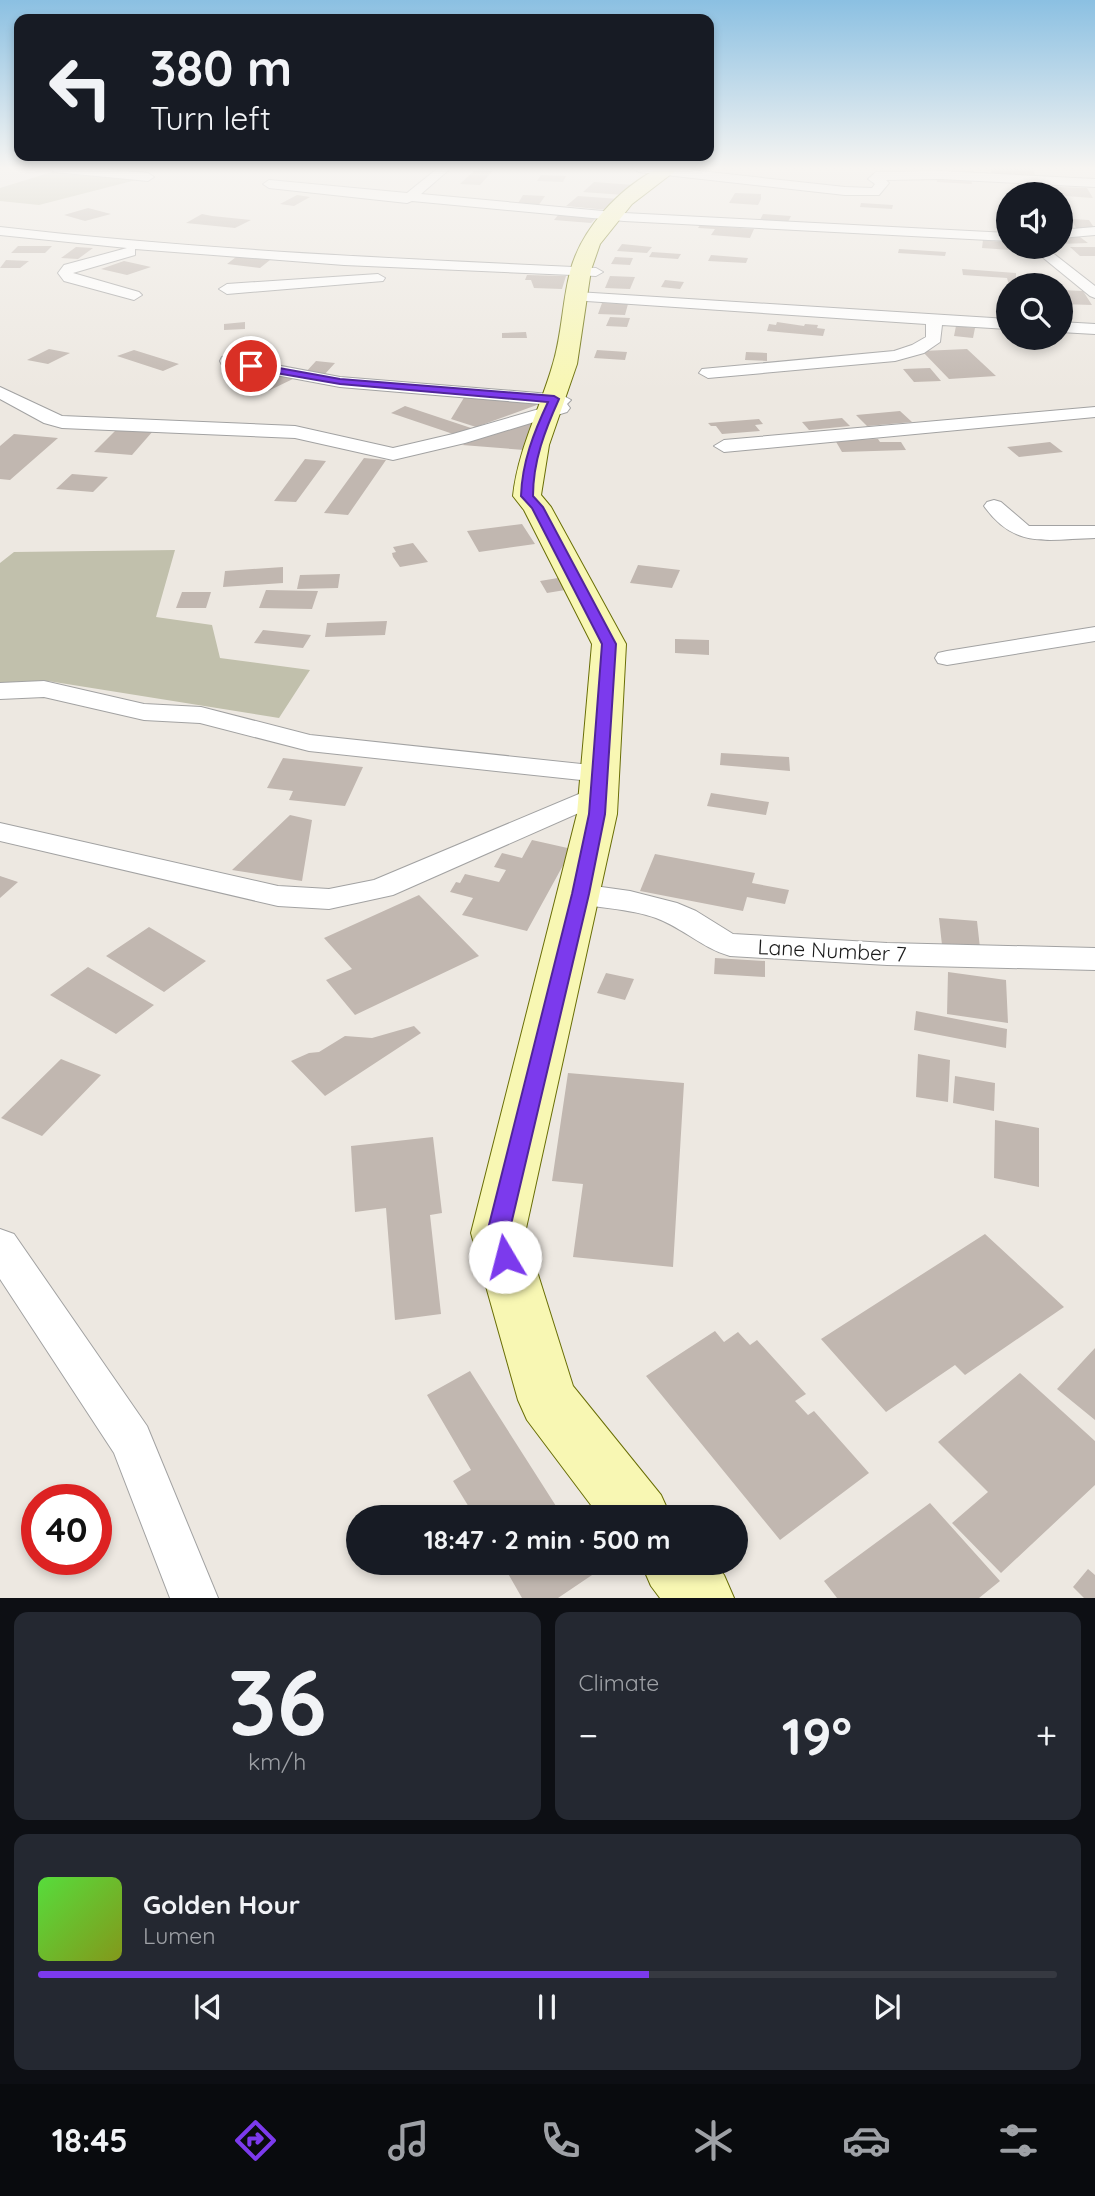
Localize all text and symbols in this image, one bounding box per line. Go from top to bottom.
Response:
text: 380 m [150,37,292,98]
icon: left [35,42,126,133]
text: Turn left [150,98,271,138]
map controls [996,182,1073,350]
button: sound [996,182,1073,259]
button: search [996,273,1073,350]
pin [221,336,281,396]
icon: arrive [232,347,270,385]
street label: Lane Number 7 [757,933,907,967]
position arrow [468,1220,542,1294]
speed limit sign: 40 [21,1484,112,1575]
text: 18:47 · 2 min · 500 m [424,1523,670,1556]
text: 36 [228,1644,327,1758]
text: Climate [579,1668,659,1697]
text: 19° [782,1703,852,1768]
text: − [579,1711,598,1759]
text: + [1036,1711,1057,1759]
text: km/h [248,1747,306,1776]
text: Golden Hour [143,1888,300,1921]
text: Lumen [143,1921,216,1950]
icon: previous [189,1988,227,2026]
icon: pause [528,1988,566,2026]
icon: next [868,1988,906,2026]
icon: directions [231,2116,280,2165]
icon: music [384,2116,433,2165]
icon: phone [536,2116,585,2165]
icon: climate [689,2116,738,2165]
icon: car [842,2116,891,2165]
icon: filters [994,2116,1043,2165]
text: 18:45 [52,2120,128,2160]

